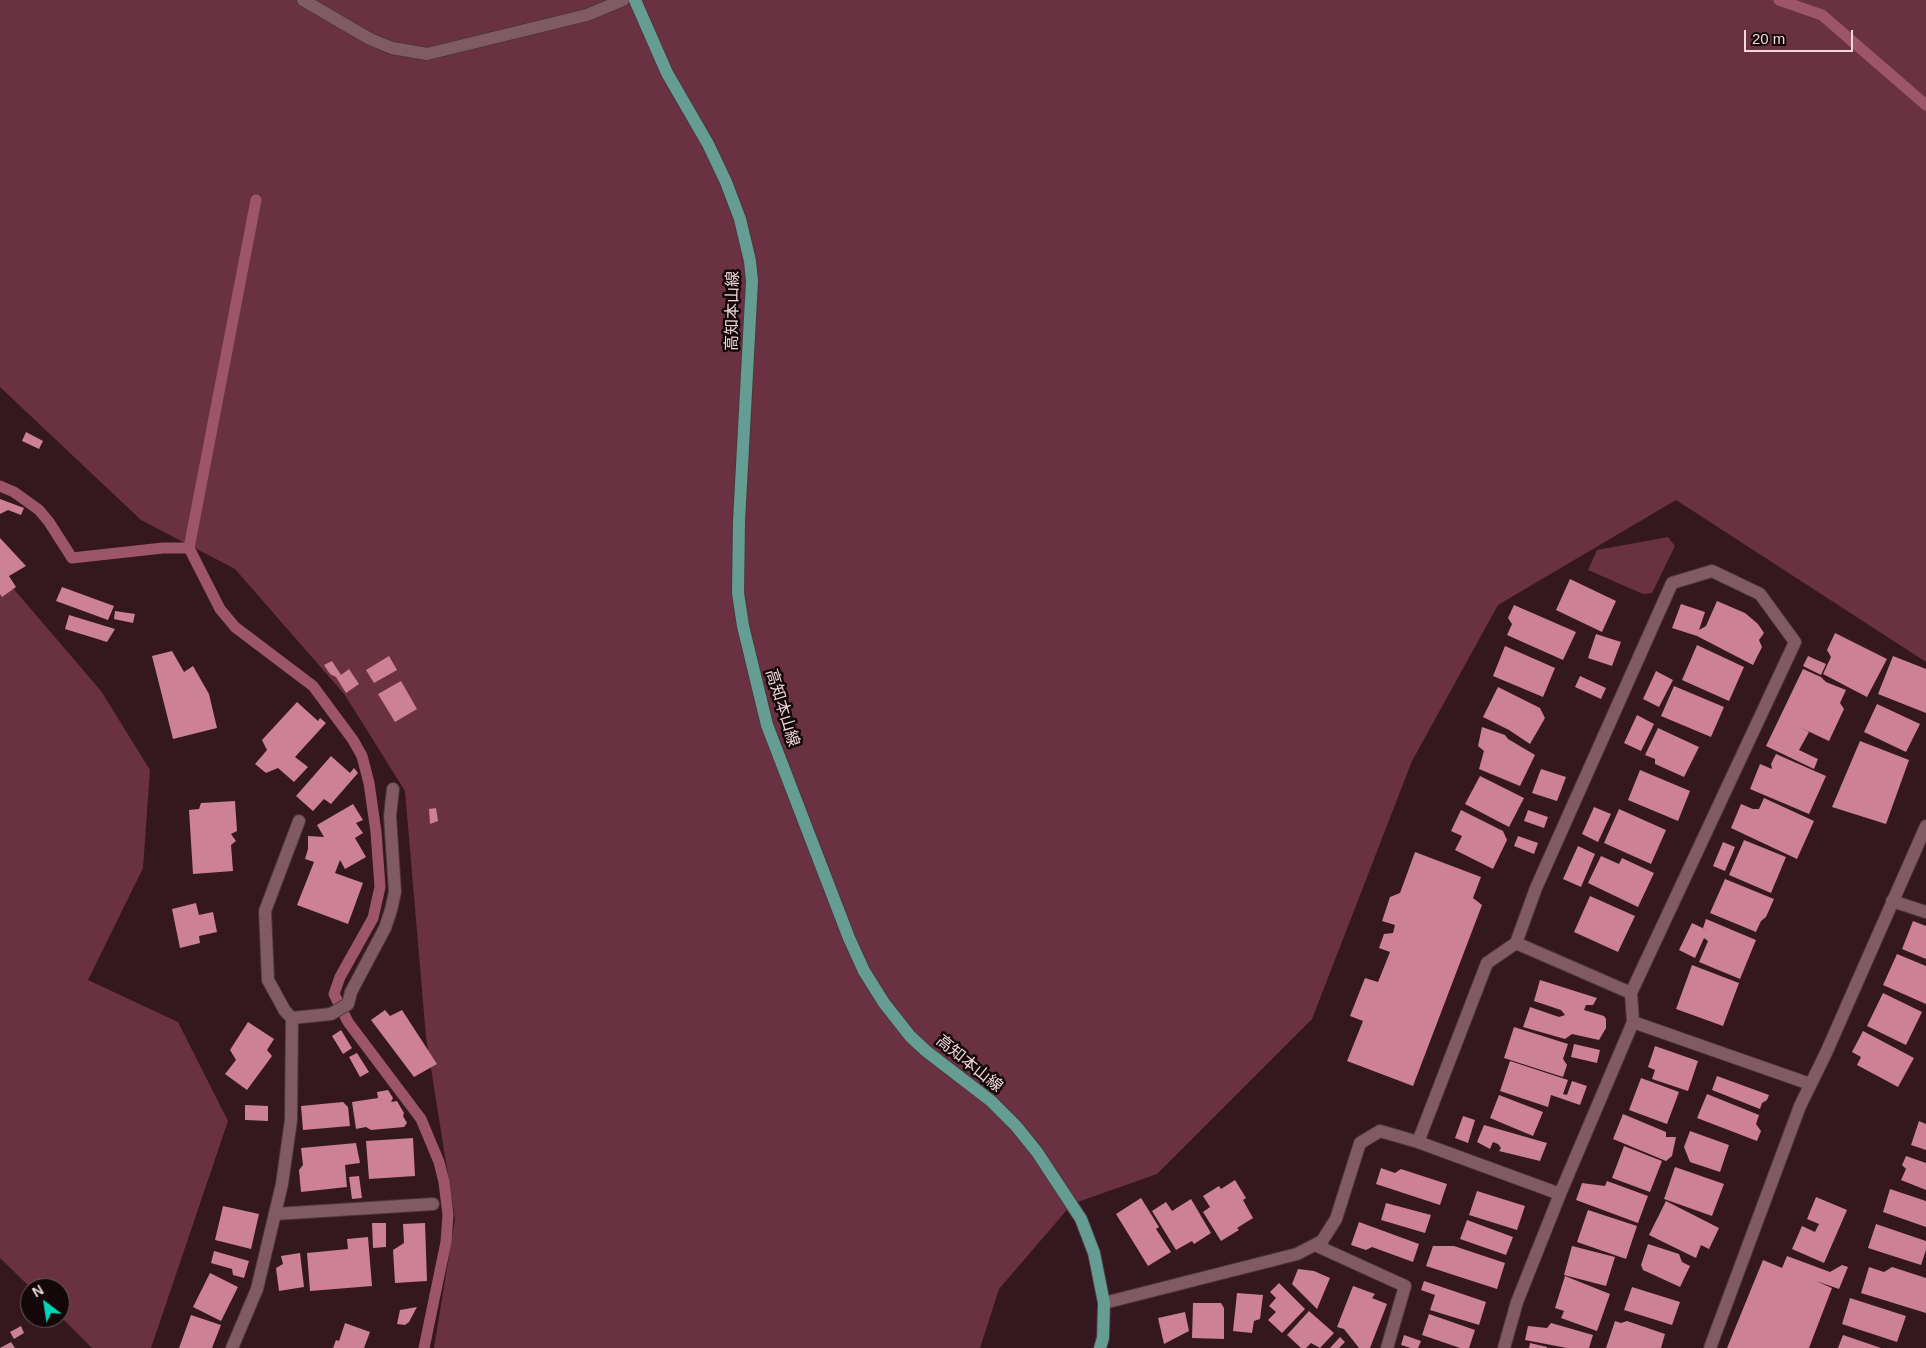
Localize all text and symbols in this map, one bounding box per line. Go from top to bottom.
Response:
scale bar [1746,20,1855,52]
text: 20 m [1752,30,1785,47]
street label: 高知本山線 [723,271,743,351]
street label: 高知本山線 [761,667,803,749]
street label: 高知本山線 [932,1031,1006,1097]
north arrow [20,1278,70,1328]
text: N [29,1282,46,1300]

